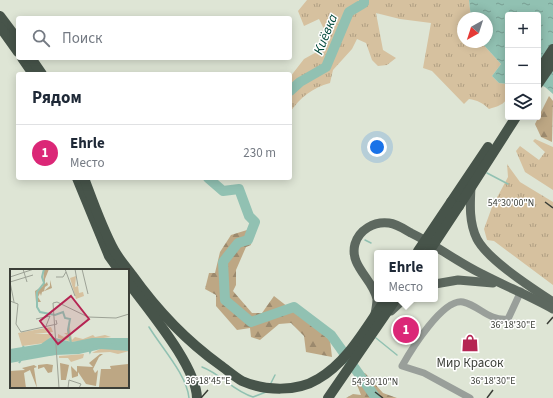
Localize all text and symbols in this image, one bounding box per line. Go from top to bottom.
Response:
water label: Киёвка [309,11,343,58]
north arrow [457,12,493,48]
map controls [505,12,541,120]
button: + [505,12,541,48]
search box [16,16,292,60]
icon: search [30,27,52,49]
text: Поиск [62,28,103,49]
button: − [505,48,541,84]
button: layers [505,84,541,120]
text: Рядом [32,86,82,110]
text: Ehrle [70,133,105,154]
your location [367,137,387,157]
text: 1 [42,144,48,162]
text: 230 m [243,144,276,162]
text: Место [70,154,105,172]
text: 54°30'00"N [488,196,534,210]
popup [374,250,438,302]
text: Ehrle [389,257,423,278]
inset map [10,269,129,388]
text: Место [389,278,423,296]
pin: 1 [393,315,419,345]
text: 36°18'30"E [490,318,536,332]
shop icon: Мир Красок [460,333,480,353]
place label: Мир Красок [437,354,504,372]
text: 36°18'45"E [185,374,231,388]
text: 36°18'30"E [470,374,516,388]
text: 54°30'10"N [352,375,398,389]

